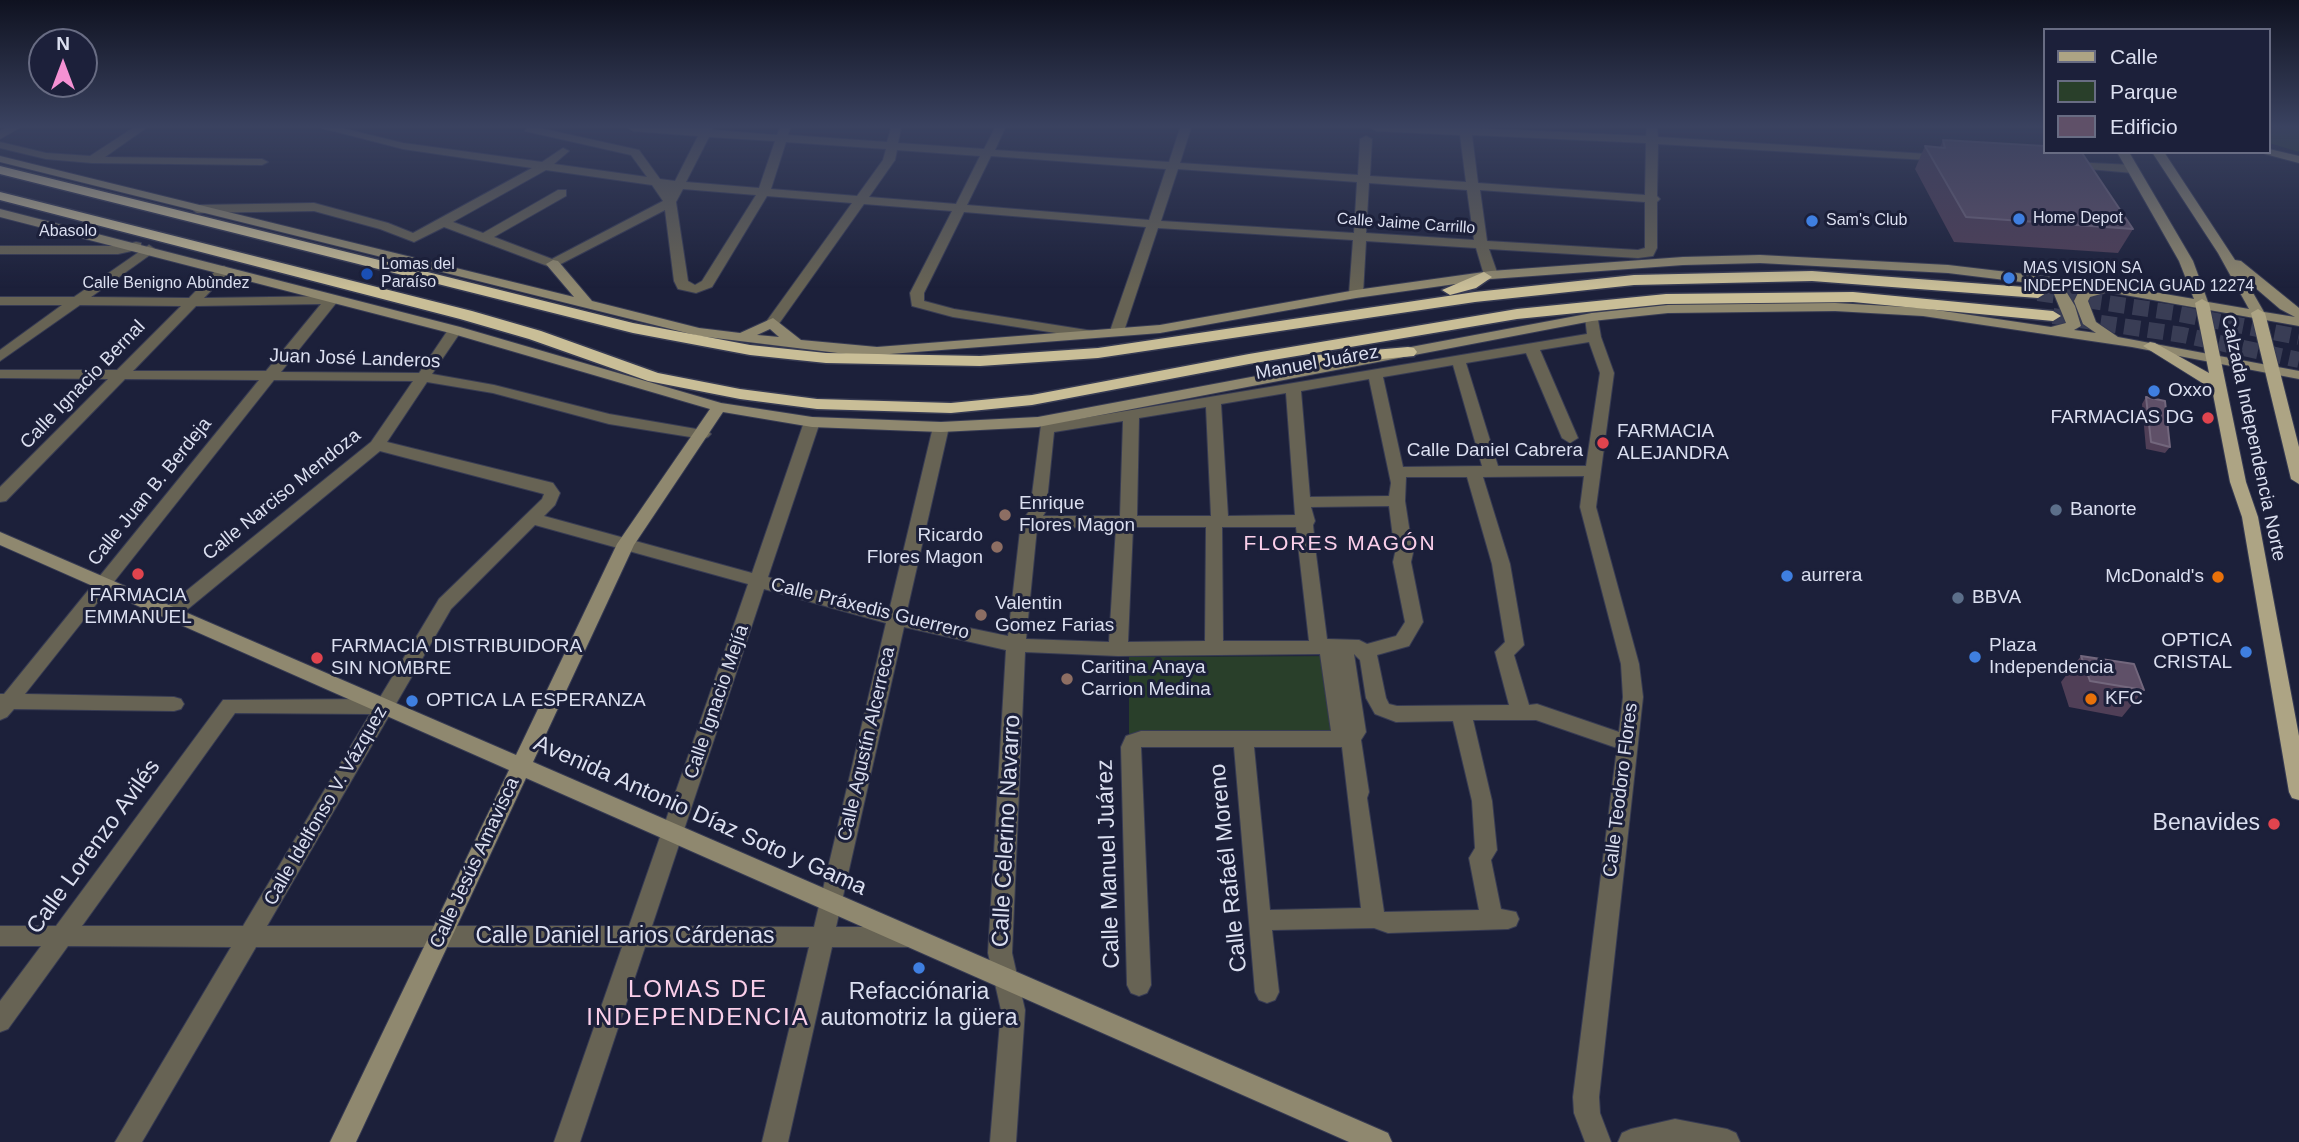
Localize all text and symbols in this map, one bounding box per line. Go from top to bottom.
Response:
north arrow [28,28,98,98]
legend [2044,28,2271,154]
text: N [56,33,70,54]
text: Calle [2110,45,2158,68]
text: Parque [2110,80,2178,103]
text: Edificio [2110,115,2178,138]
place label: Home Depot [2033,209,2123,229]
street label: Calle Jaime Carrillo [1336,210,1476,238]
place label: Sam's Club [1826,211,1907,231]
marker: Home Depot [2011,211,2027,227]
marker: Sam's Club [1804,213,1820,229]
street label: Abasolo [39,222,97,242]
place label: Lomas del Paraíso [381,255,455,293]
place label: MAS VISION SA INDEPENDENCIA GUAD 12274 [2023,259,2254,297]
marker: Lomas del Paraíso [359,266,375,282]
marker: MAS VISION SA INDEPENDENCIA GUAD 12274 [2001,270,2017,286]
street label: Calle Benigno Abùndez [82,274,250,294]
street label: Calzada Independencia Norte [2216,313,2290,563]
street label: Calle Ignacio Bernal [16,316,150,454]
street label: Manuel Juárez [1254,341,1380,385]
street label: Juan José Landeros [269,345,441,373]
place label: Oxxo [2168,380,2212,402]
marker: Oxxo [2146,383,2162,399]
place label: FARMACIAS DG [2050,407,2194,429]
marker: FARMACIAS DG [2200,410,2216,426]
street label: Calle Juan B. Berdeja [83,413,217,571]
place label: FARMACIA ALEJANDRA [1617,421,1729,465]
street label: Calle Narciso Mendoza [199,424,365,566]
marker: FARMACIA ALEJANDRA [1595,435,1611,451]
street label: Calle Daniel Cabrera [1407,440,1583,462]
place label: Enrique Flores Magon [1019,493,1135,537]
place label: Banorte [2070,499,2137,521]
marker: Banorte [2048,502,2064,518]
marker: Enrique Flores Magon [997,507,1013,523]
place label: Ricardo Flores Magon [867,525,983,569]
district label: FLORES MAGÓN [1245,531,1435,557]
marker: Ricardo Flores Magon [989,539,1005,555]
place label: aurrera [1801,565,1862,587]
marker: FARMACIA EMMANUEL [130,566,146,582]
place label: McDonald's [2105,566,2204,588]
marker: aurrera [1779,568,1795,584]
marker: McDonald's [2210,569,2226,585]
street label: Calle Práxedis Guerrero [768,573,972,645]
place label: FARMACIA EMMANUEL [84,585,192,629]
place label: BBVA [1972,587,2021,609]
marker: BBVA [1950,590,1966,606]
place label: Valentin Gomez Farias [995,593,1114,637]
marker: Valentin Gomez Farias [973,607,989,623]
street label: Calle Ignacio Mejía [680,622,754,782]
place label: OPTICA CRISTAL [2153,630,2232,674]
place label: Plaza Independencia [1989,635,2114,679]
place label: FARMACIA DISTRIBUIDORA SIN NOMBRE [331,636,582,680]
marker: OPTICA CRISTAL [2238,644,2254,660]
street label: Calle Agustín Alcerreca [834,645,900,843]
marker: Plaza Independencia [1967,649,1983,665]
marker: FARMACIA DISTRIBUIDORA SIN NOMBRE [309,650,325,666]
place label: Caritina Anaya Carrion Medina [1081,657,1211,701]
marker: Caritina Anaya Carrion Medina [1059,671,1075,687]
place label: KFC [2105,688,2143,710]
place label: OPTICA LA ESPERANZA [426,690,646,712]
marker: KFC [2083,691,2099,707]
marker: OPTICA LA ESPERANZA [404,693,420,709]
street label: Calle Idelfonso V. Vázquez [260,702,392,910]
street label: Calle Teodoro Flores [1599,702,1643,878]
street label: Calle Celerino Navarro [987,714,1027,948]
street label: Avenida Antonio Díaz Soto y Gama [529,730,871,902]
street label: Calle Lorenzo Avilés [21,754,167,940]
street label: Calle Manuel Juárez [1092,759,1126,969]
street label: Calle Rafaél Moreno [1204,762,1254,974]
street label: Calle Jesús Amavisca [425,774,525,952]
place label: Benavides [2153,810,2260,838]
marker: Benavides [2266,816,2282,832]
street label: Calle Daniel Larios Cárdenas [475,923,775,951]
marker: Refacciónaria automotriz la güera [911,960,927,976]
district label: LOMAS DE INDEPENDENCIA [588,976,808,1032]
place label: Refacciónaria automotriz la güera [821,979,1017,1033]

